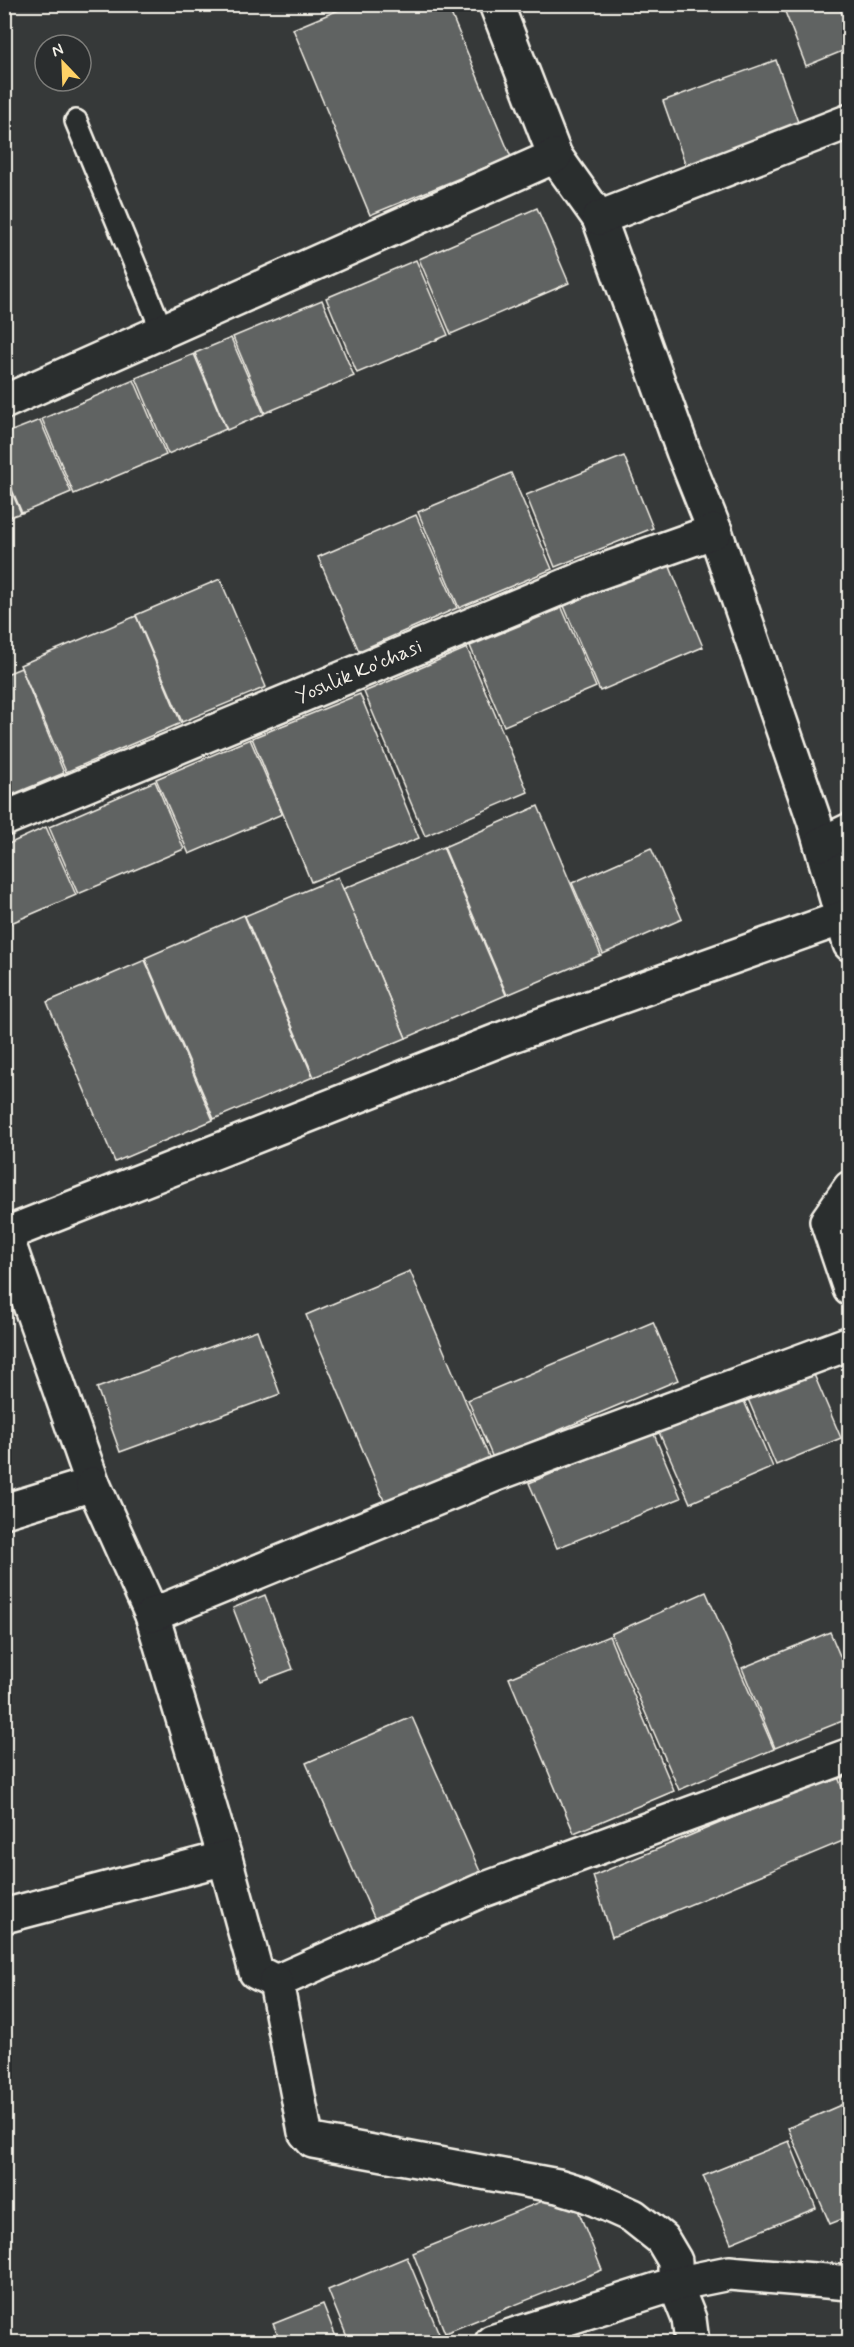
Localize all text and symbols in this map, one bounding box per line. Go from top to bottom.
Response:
north arrow [33,33,93,93]
text: N [49,39,67,62]
street label: Yoshlik Ko'chasi [292,633,426,711]

